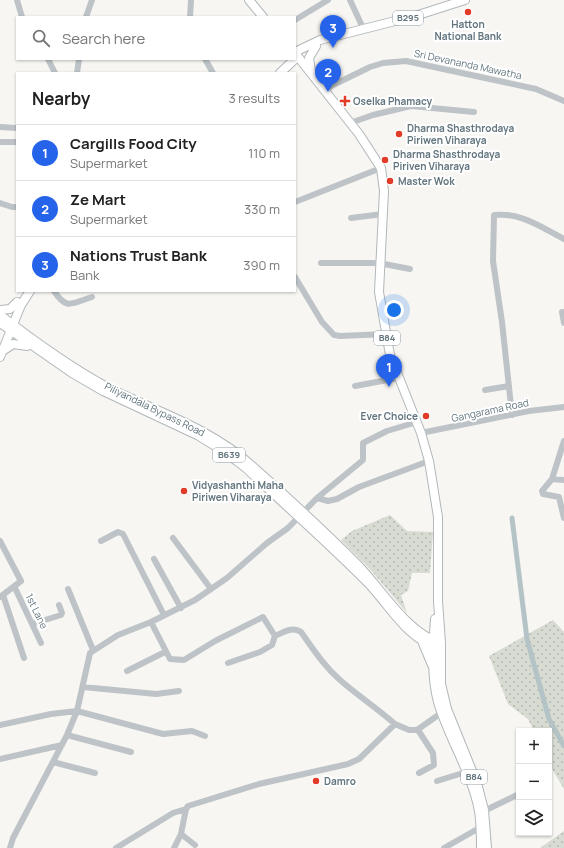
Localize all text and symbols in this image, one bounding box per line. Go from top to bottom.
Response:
marker: Hatton National Bank [463,7,473,17]
road number: B295 [393,11,423,25]
pin: 3 [320,15,346,48]
search box [16,16,296,60]
place label: Hatton National Bank [435,17,502,43]
icon: search [30,27,52,49]
text: Search here [62,28,145,49]
street label: Sri Devananda Mawatha [413,46,523,82]
pin: 2 [315,59,341,92]
text: Nearby [32,87,90,110]
text: 3 results [228,89,280,107]
place label: Oselka Phamacy [353,94,433,108]
marker: Oselka Phamacy [340,96,350,106]
place label: Dharma Shasthrodaya Piriwen Viharaya [407,121,514,147]
marker: Dharma Shasthrodaya Piriwen Viharaya [394,129,404,139]
text: Cargills Food City [70,133,197,154]
text: 1 [42,144,48,162]
text: 110 m [248,144,280,162]
place label: Dharma Shasthrodaya Piriven Viharaya [393,147,500,173]
text: Supermarket [70,154,148,172]
marker: Dharma Shasthrodaya Piriven Viharaya [380,155,390,165]
place label: Master Wok [398,174,455,188]
marker: Master Wok [385,176,395,186]
text: Ze Mart [70,189,126,210]
text: 2 [41,200,49,218]
text: 330 m [244,200,280,218]
text: Supermarket [70,210,148,228]
text: Nations Trust Bank [70,245,207,266]
text: 3 [41,256,49,274]
text: 390 m [243,256,280,274]
text: Bank [70,266,99,284]
your location [384,300,404,320]
road number: B84 [374,331,400,345]
pin: 1 [376,354,402,387]
street label: Piliyandala Bypass Road [102,379,208,439]
street label: Gangarama Road [450,395,530,425]
place label: Ever Choice [361,409,418,423]
marker: Ever Choice [421,411,431,421]
road number: B639 [213,448,245,462]
place label: Vidyashanthi Maha Piriwen Viharaya [192,478,284,504]
marker: Vidyashanthi Maha Piriwen Viharaya [179,486,189,496]
street label: 1st Lane [22,591,52,631]
map controls [516,728,552,836]
button: + [516,728,552,764]
button: − [516,764,552,800]
road number: B84 [461,770,487,784]
place label: Damro [324,774,356,788]
marker: Damro [311,776,321,786]
button: layers [516,800,552,836]

